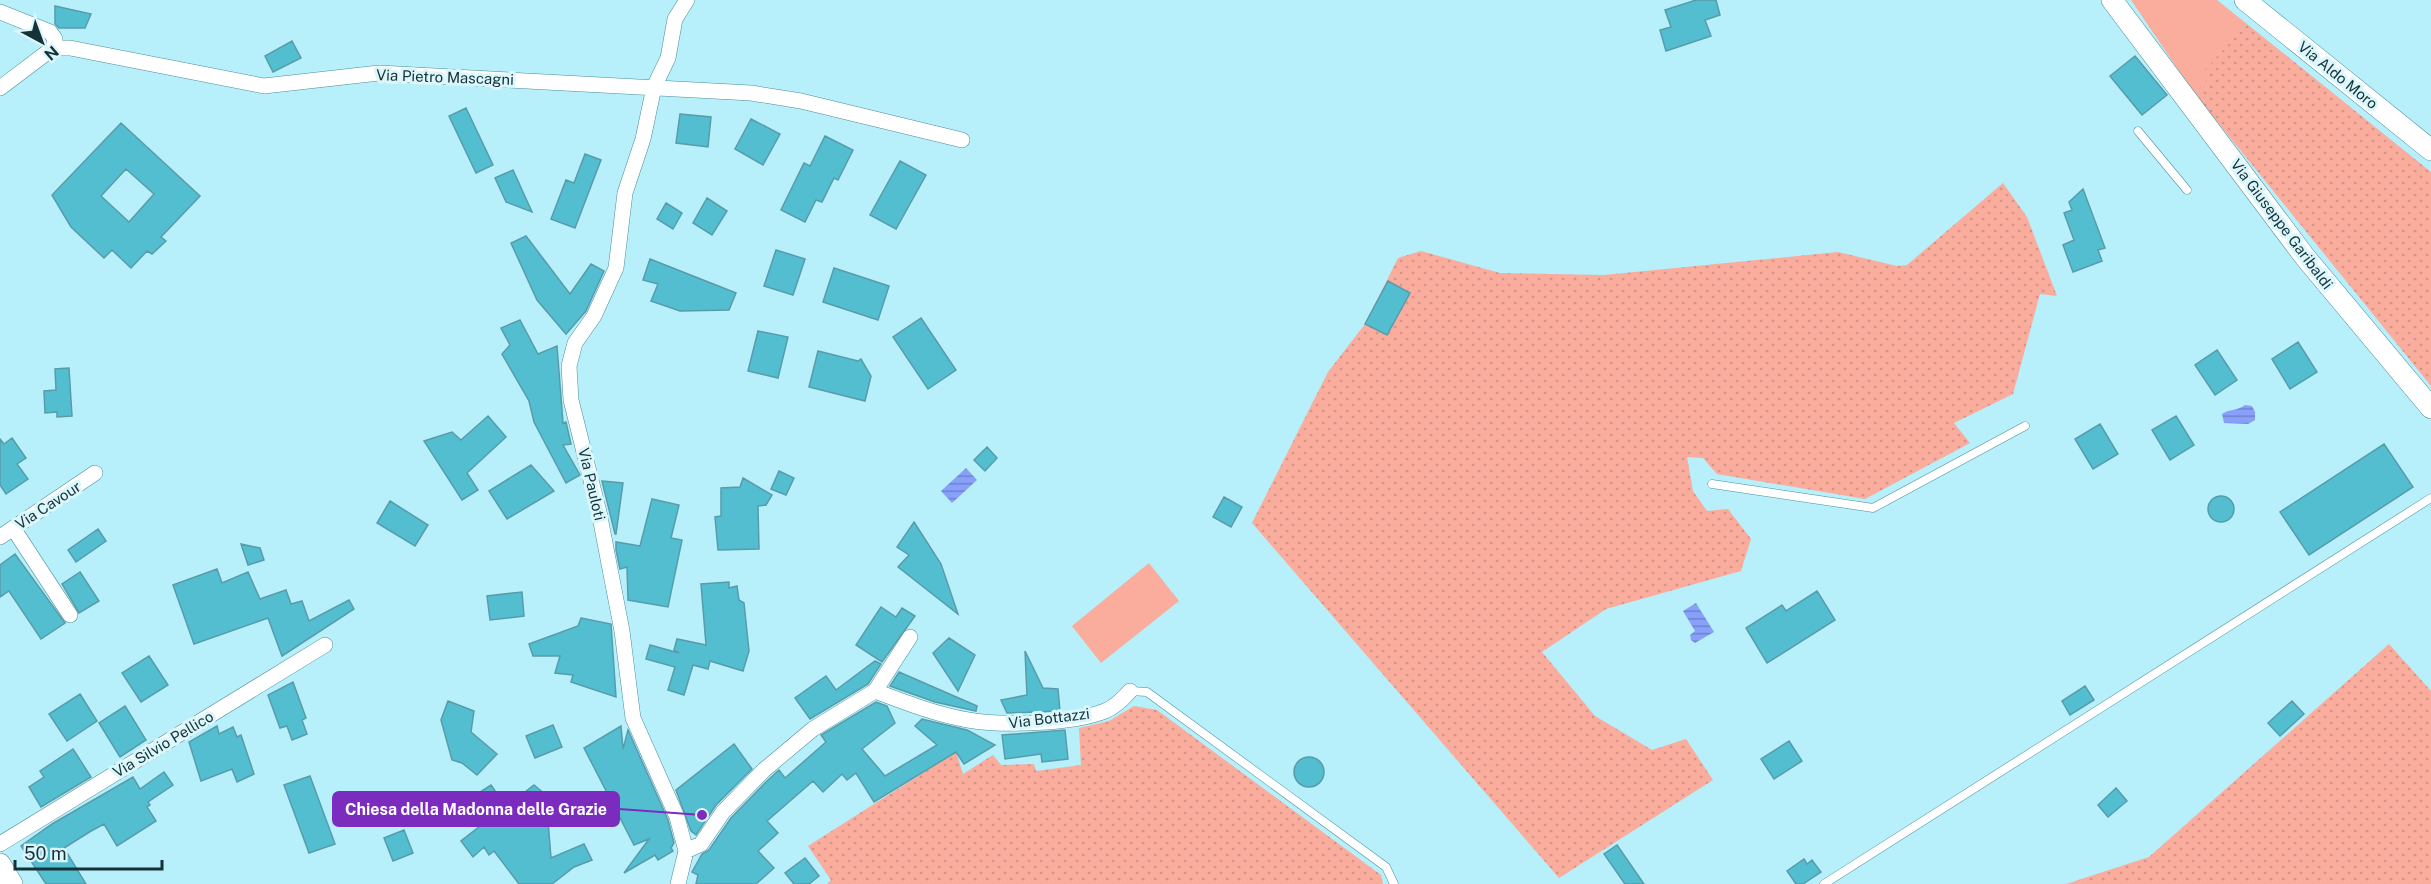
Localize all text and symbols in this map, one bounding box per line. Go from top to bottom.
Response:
north arrow [12,12,72,72]
street label: Via Aldo Moro [2295,38,2381,112]
text: N [41,42,62,64]
street label: Via Pietro Mascagni [376,66,514,88]
street label: Via Giuseppe Garibaldi [2228,156,2336,292]
street label: Via Pauloti [575,446,609,522]
street label: Via Cavour [12,477,84,532]
street label: Via Bottazzi [1008,705,1090,731]
street label: Via Silvio Pellico [110,707,216,781]
callout: Chiesa della Madonna delle Grazie [333,792,619,826]
text: Chiesa della Madonna delle Grazie [345,800,607,819]
scale bar [15,833,162,871]
text: 50 m [24,843,67,864]

